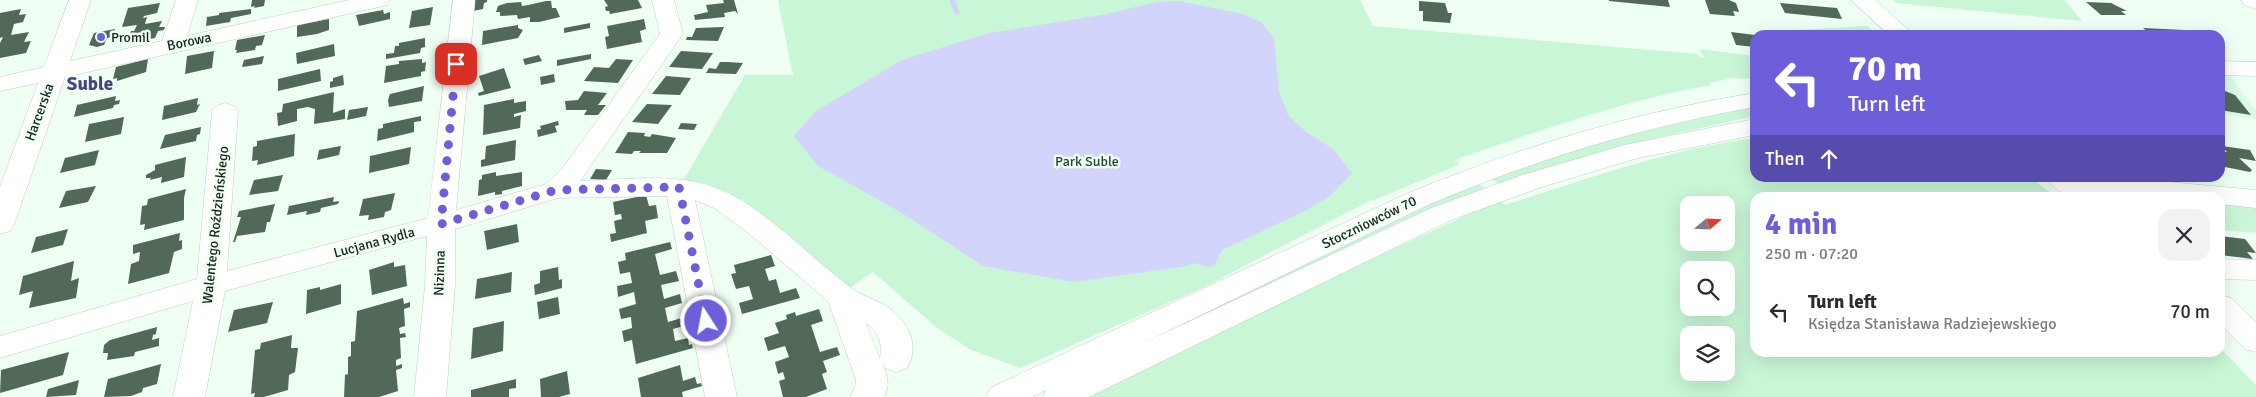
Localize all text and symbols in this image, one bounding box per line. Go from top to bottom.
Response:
place label: Promil [111,29,150,46]
street label: Borowa [165,29,213,54]
marker: Promil [95,31,107,43]
pin [435,43,477,85]
text: 70 m [1848,47,1922,90]
icon: arrive [442,50,470,78]
icon: left [1765,50,1830,115]
district label: Suble [67,72,113,96]
street label: Harcerska [21,81,58,143]
text: Turn left [1848,90,1926,117]
street label: Walentego Roździeńskiego [199,145,232,305]
icon: ahead [1815,145,1843,173]
text: Then [1765,147,1805,171]
park label: Park Suble [1055,153,1119,170]
street label: Stoczniowców 70 [1319,192,1419,253]
north arrow [1680,196,1735,251]
map controls [1680,196,1735,381]
text: 4 min [1765,206,1837,243]
button: close [2158,209,2210,261]
street label: Lucjana Rydla [332,223,417,262]
text: 250 m · 07:20 [1765,244,1858,264]
street label: Nizinna [430,250,449,296]
button: search [1680,261,1735,316]
text: Turn left [1808,290,1877,314]
position arrow [679,294,731,346]
icon: left [1765,298,1793,326]
text: 70 m [2170,300,2210,324]
text: Księdza Stanisława Radziejewskiego [1808,314,2057,334]
button: layers [1680,326,1735,381]

